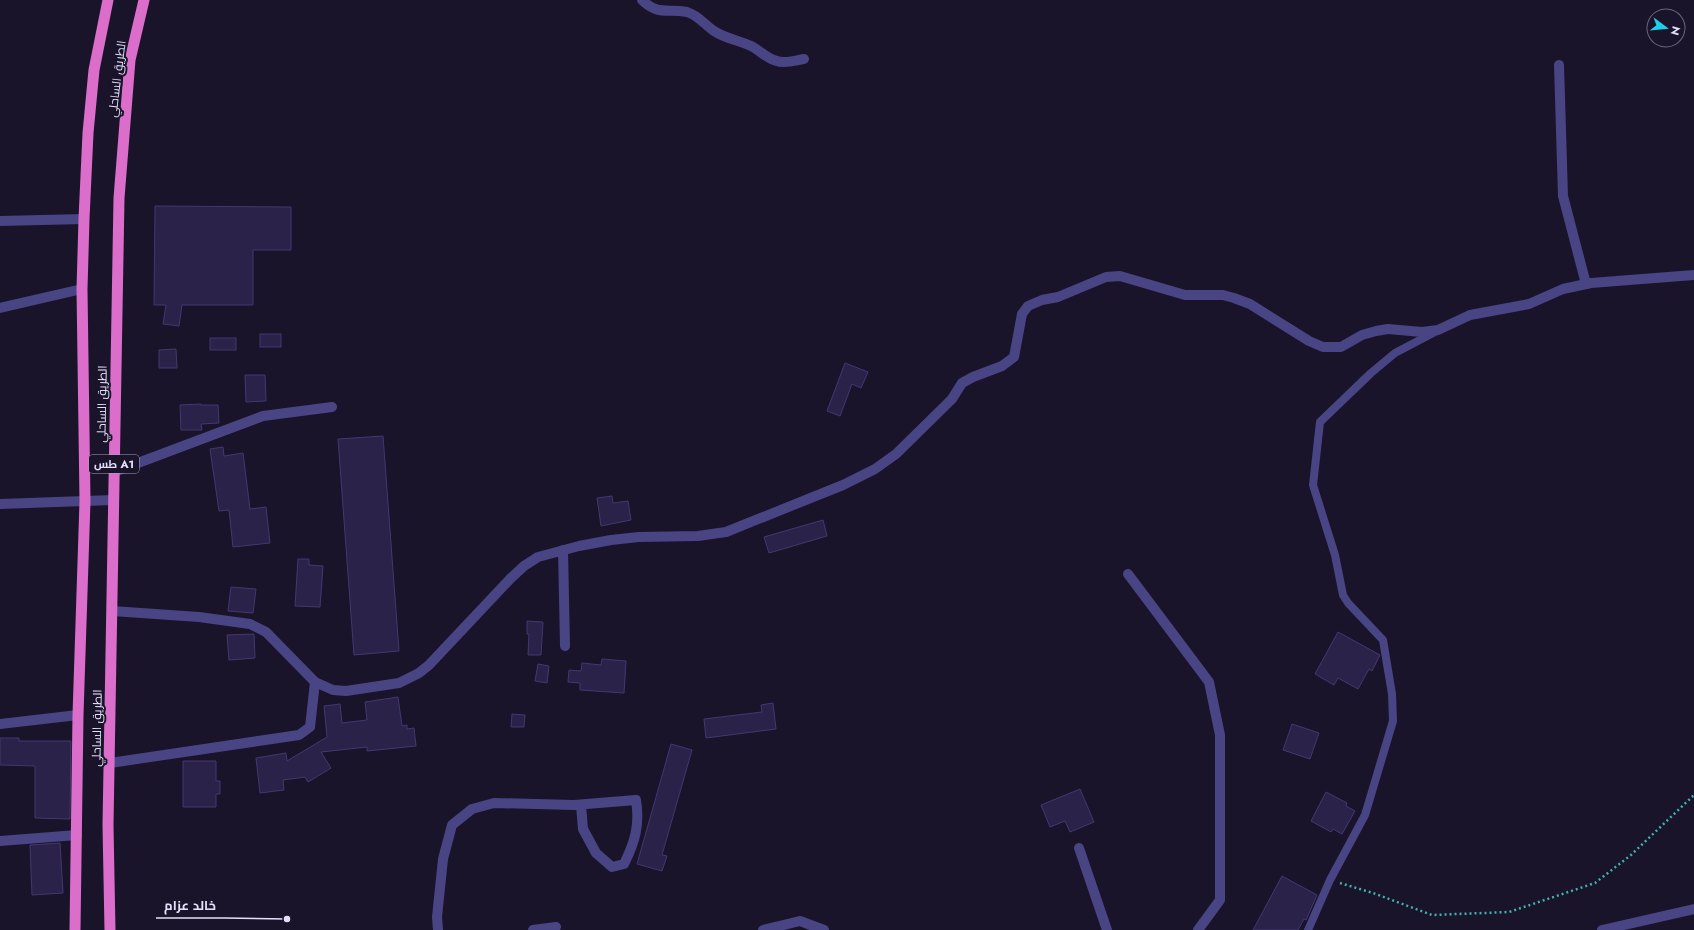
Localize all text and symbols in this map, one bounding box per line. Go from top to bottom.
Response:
north arrow [1646,8,1686,48]
text: N [1667,24,1685,37]
street label: الطريق الساحلي [103,40,132,119]
street label: الطريق الساحلي [92,365,113,443]
road number: طس A1 [89,455,139,473]
street label: الطريق الساحلي [87,689,108,767]
callout: خالد عزام [156,893,224,918]
text: خالد عزام [164,896,216,915]

